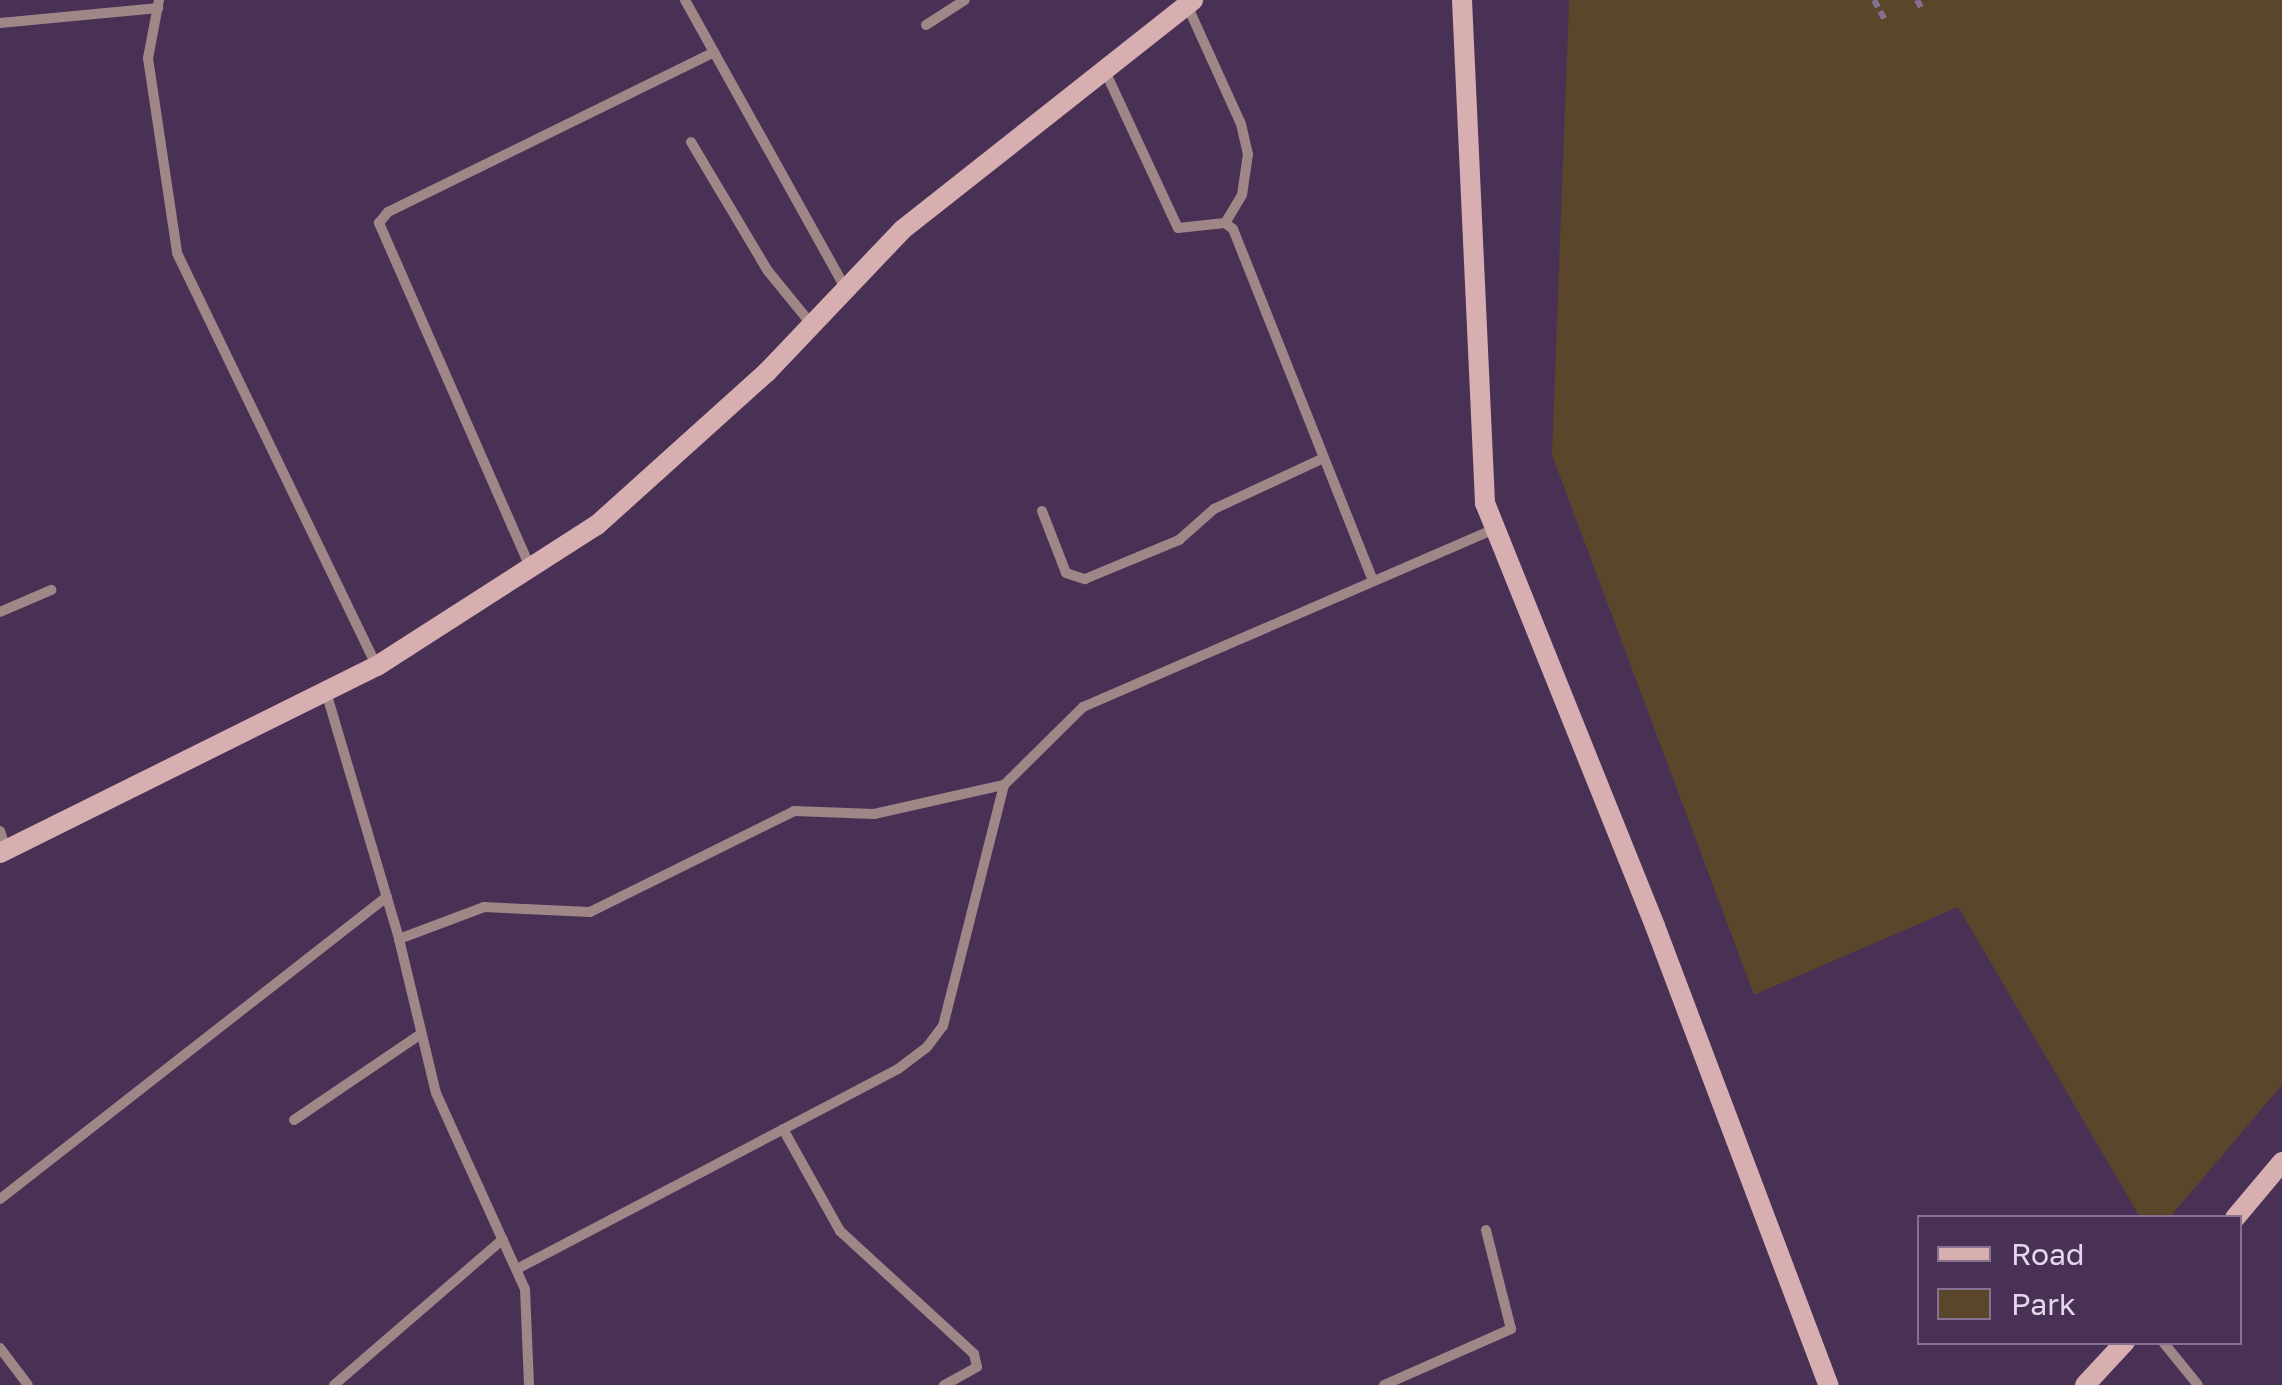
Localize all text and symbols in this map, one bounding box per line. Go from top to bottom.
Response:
legend [1917,1215,2242,1345]
text: Road [2011,1236,2085,1272]
text: Park [2011,1286,2076,1322]

